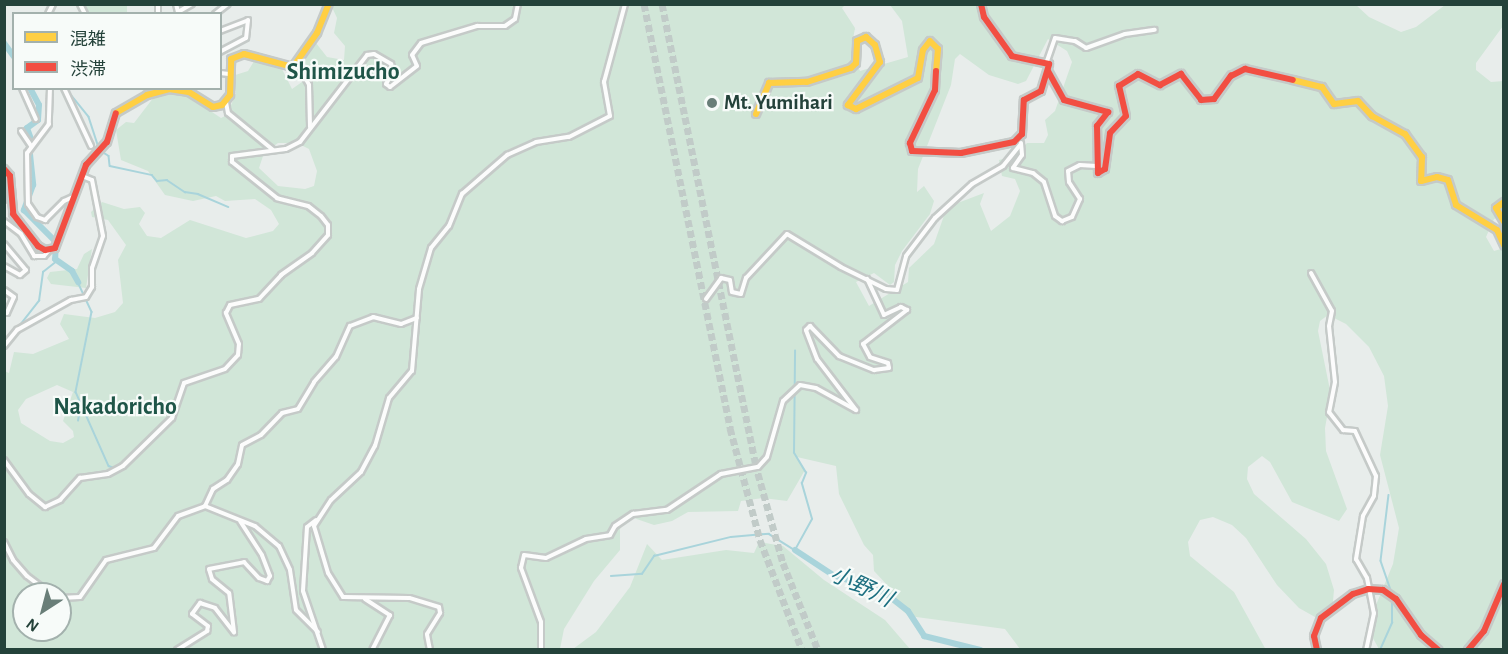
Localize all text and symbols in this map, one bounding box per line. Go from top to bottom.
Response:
legend [12,12,222,90]
text: 混雑 [70,31,106,49]
district label: Shimizucho [287,59,399,87]
text: 渋滞 [70,61,106,79]
place label: Mt. Yumihari [724,90,833,116]
marker: Mt. Yumihari [705,96,719,110]
district label: Nakadoricho [53,394,177,422]
water label: 小野川 [826,561,896,613]
north arrow [12,582,72,642]
text: N [23,615,42,635]

